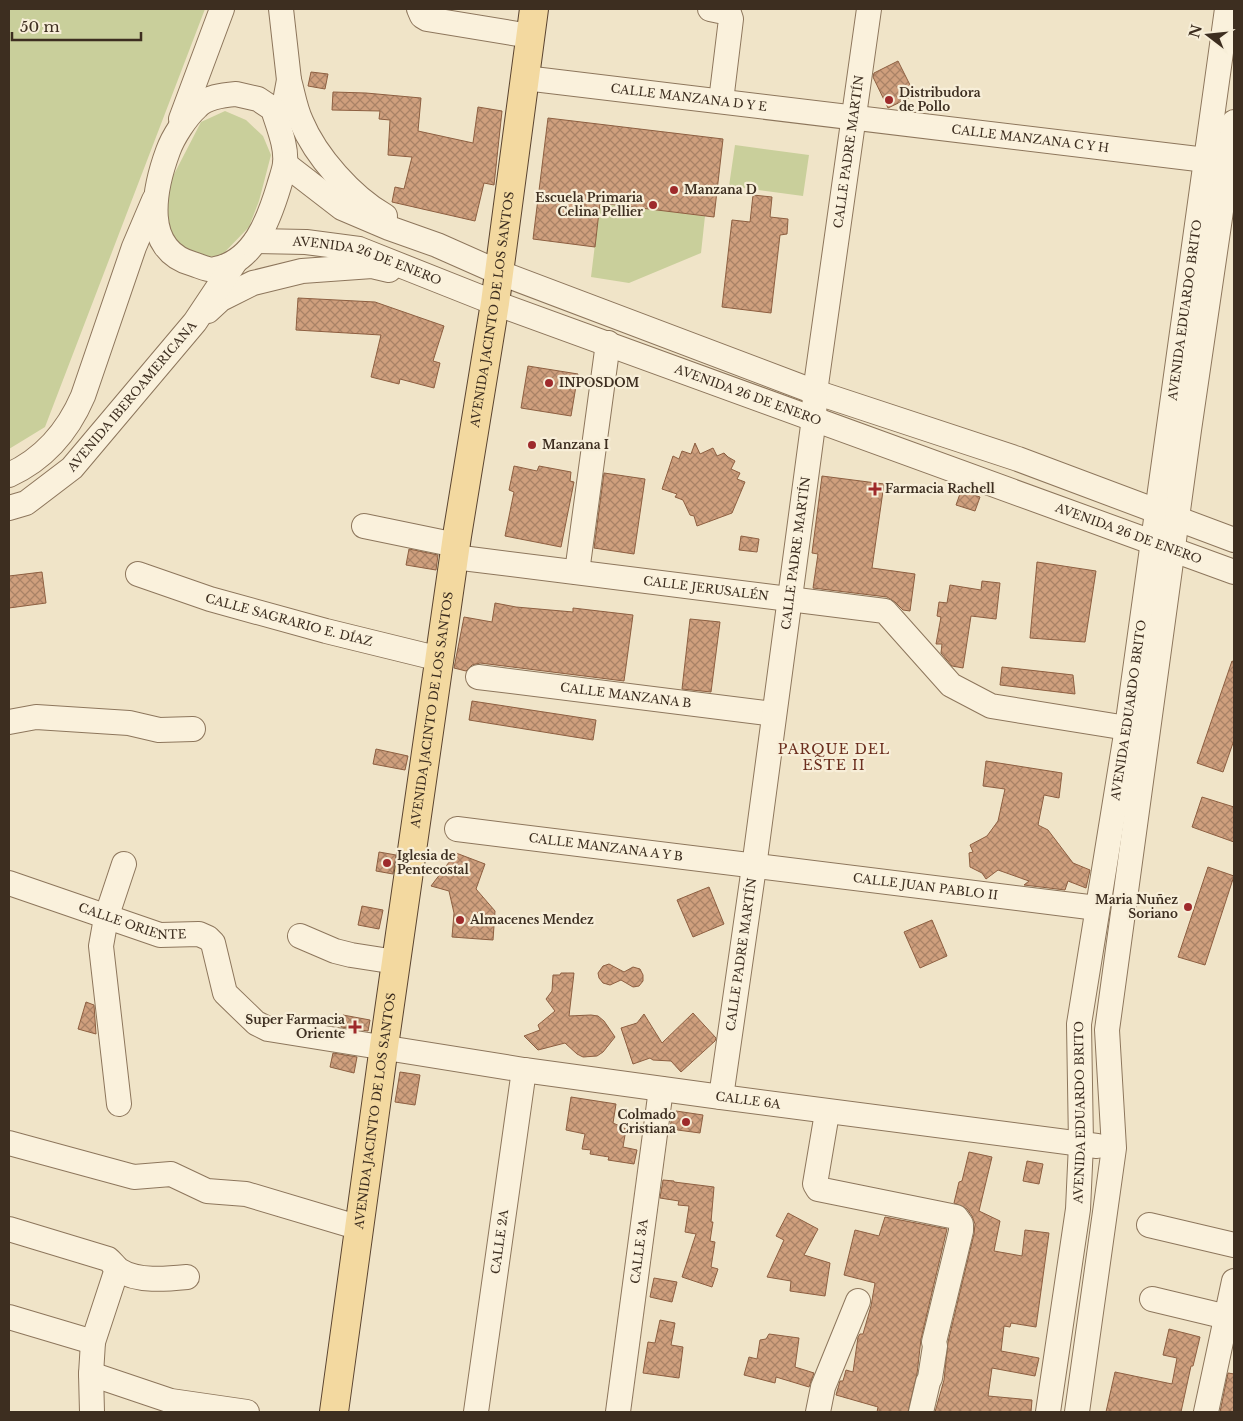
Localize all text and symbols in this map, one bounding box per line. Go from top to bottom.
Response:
scale bar [12,10,141,42]
north arrow [1183,10,1233,60]
text: 50 m [20,17,60,36]
text: N [1185,23,1206,40]
street label: CALLE PADRE MARTÍN [830,74,867,229]
street label: CALLE MANZANA D Y E [610,80,768,114]
place label: Distribudora de Pollo [899,85,981,114]
marker: Distribudora de Pollo [883,94,895,106]
street label: CALLE MANZANA C Y H [951,121,1110,155]
place label: Manzana D [684,182,757,197]
marker: Manzana D [668,184,680,196]
street label: AVENIDA JACINTO DE LOS SANTOS [467,190,517,429]
place label: Escuela Primaria Celina Pellier [535,190,643,219]
marker: Escuela Primaria Celina Pellier [647,199,659,211]
street label: AVENIDA EDUARDO BRITO [1164,219,1205,403]
street label: AVENIDA 26 DE ENERO [291,234,444,288]
street label: AVENIDA IBEROAMERICANA [64,317,200,475]
street label: AVENIDA 26 DE ENERO [672,361,823,428]
place label: INPOSDOM [559,375,639,390]
marker: INPOSDOM [543,377,555,389]
place label: Manzana I [542,437,609,452]
marker: Manzana I [526,439,538,451]
street label: CALLE PADRE MARTÍN [778,475,813,631]
place label: Farmacia Rachell [885,481,995,496]
marker: Farmacia Rachell [869,483,881,495]
street label: AVENIDA 26 DE ENERO [1052,499,1204,567]
street label: CALLE JERUSALÉN [642,573,770,603]
street label: CALLE SAGRARIO E. DÍAZ [204,590,374,649]
street label: AVENIDA JACINTO DE LOS SANTOS [407,590,456,830]
street label: AVENIDA EDUARDO BRITO [1107,619,1149,803]
street label: CALLE MANZANA B [559,679,693,711]
district label: PARQUE DEL ESTE II [778,740,890,774]
street label: CALLE MANZANA A Y B [528,830,684,864]
place label: Iglesia de Pentecostal [397,848,469,877]
marker: Iglesia de Pentecostal [381,857,393,869]
street label: CALLE JUAN PABLO II [852,870,999,903]
street label: CALLE PADRE MARTÍN [723,877,759,1032]
place label: Maria Nuñez Soriano [1095,892,1178,921]
street label: CALLE ORIENTE [77,900,187,942]
marker: Maria Nuñez Soriano [1182,901,1194,913]
place label: Almacenes Mendez [469,912,594,927]
marker: Almacenes Mendez [454,914,466,926]
street label: AVENIDA JACINTO DE LOS SANTOS [351,991,399,1231]
place label: Super Farmacia Oriente [245,1012,345,1041]
marker: Super Farmacia Oriente [349,1021,361,1033]
street label: AVENIDA EDUARDO BRITO [1070,1021,1088,1205]
street label: CALLE 6A [715,1088,782,1112]
place label: Colmado Cristiana [618,1107,676,1136]
marker: Colmado Cristiana [680,1116,692,1128]
street label: CALLE 2A [487,1208,511,1275]
street label: CALLE 3A [627,1217,651,1285]

